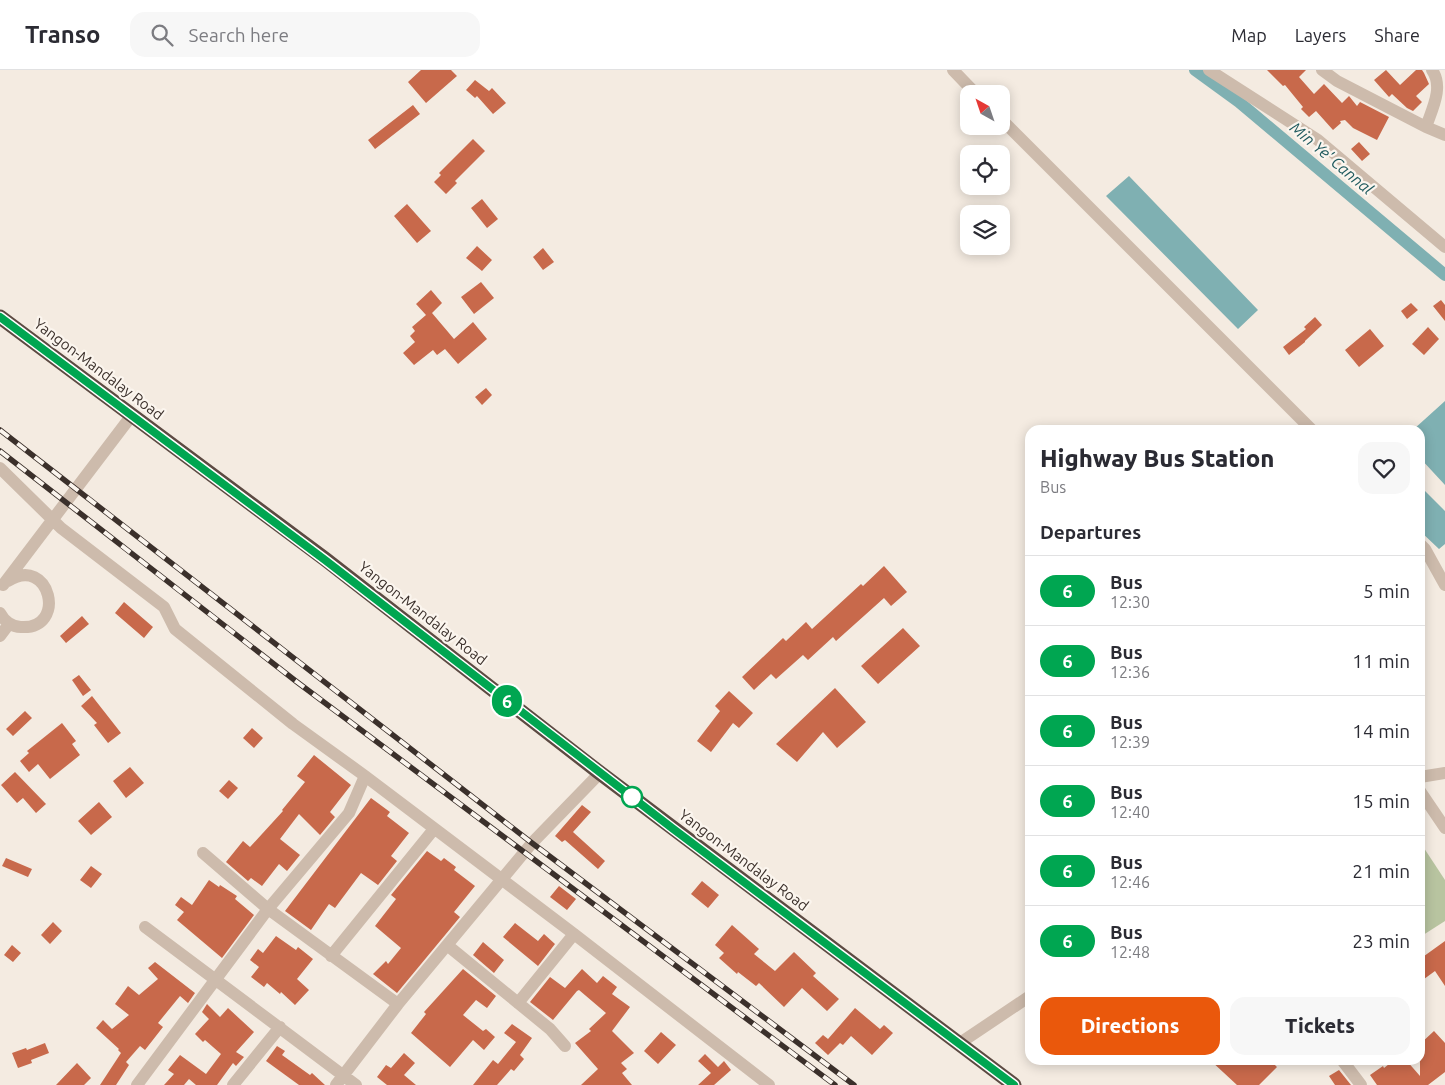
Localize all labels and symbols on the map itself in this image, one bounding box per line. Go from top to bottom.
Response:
north arrow [960,85,1010,135]
water label: Min Ye' Cannal [1287,118,1377,198]
street label: Yangon-Mandalay Road [31,315,167,423]
street label: Yangon-Mandalay Road [356,558,490,668]
line badge: 6 [491,685,523,717]
unlabelled marker [621,786,643,808]
street label: Yangon-Mandalay Road [676,806,812,914]

